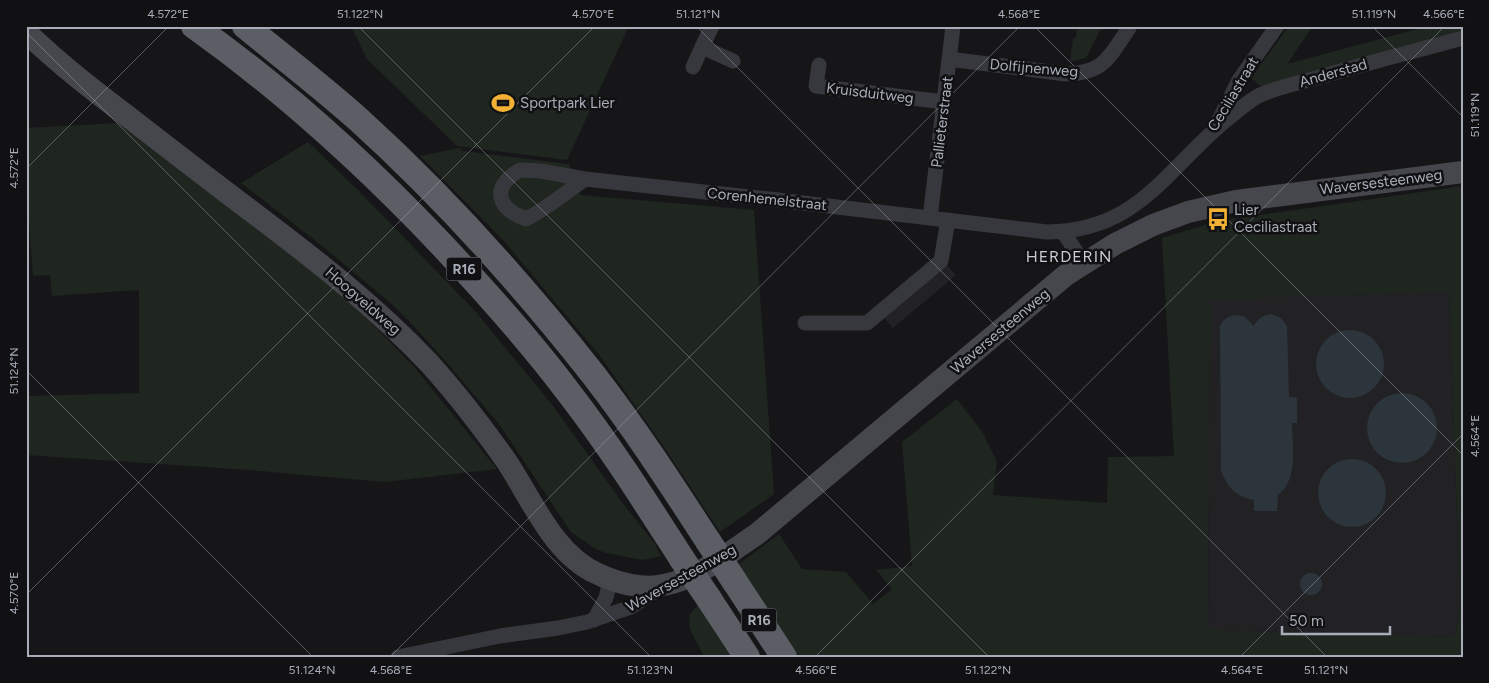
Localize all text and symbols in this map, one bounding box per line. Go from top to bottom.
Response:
text: 4.572°E [147,7,189,21]
text: 51.122°N [337,7,383,21]
text: 4.570°E [572,7,614,21]
text: 51.121°N [676,7,720,21]
text: 4.568°E [998,7,1040,21]
text: 51.119°N [1352,7,1396,21]
text: 4.566°E [1423,7,1465,21]
street label: Ceciliastraat [1204,53,1262,135]
street label: Dolfijnenweg [989,55,1079,81]
street label: Anderstad [1297,55,1369,91]
street label: Pallieterstraat [927,75,957,169]
street label: Kruisduitweg [825,79,915,107]
sports icon: Sportpark Lier [490,90,516,116]
text: 51.119°N [1468,93,1482,137]
place label: Sportpark Lier [520,94,615,112]
text: 4.572°E [7,147,21,189]
street label: Waversesteenweg [1319,166,1443,198]
street label: Corenhemelstraat [706,184,828,214]
place label: Lier Ceciliastraat [1234,201,1318,236]
bus stop icon: Lier Ceciliastraat [1205,206,1231,232]
district label: HERDERIN [1026,247,1112,266]
road number: R16 [446,258,482,280]
street label: Hoogveldweg [322,263,404,339]
street label: Waversesteenweg [947,284,1053,378]
text: 51.124°N [7,347,21,395]
text: 4.564°E [1468,415,1482,457]
street label: Waversesteenweg [623,540,739,616]
text: 4.570°E [7,572,21,614]
scale bar [1282,603,1389,635]
road number: R16 [742,608,776,632]
text: 50 m [1289,612,1324,630]
text: 51.124°N [288,663,336,677]
text: 4.568°E [370,663,412,677]
text: 51.123°N [627,663,673,677]
text: 4.566°E [795,663,837,677]
text: 51.122°N [965,663,1011,677]
text: 4.564°E [1221,663,1263,677]
text: 51.121°N [1304,663,1348,677]

